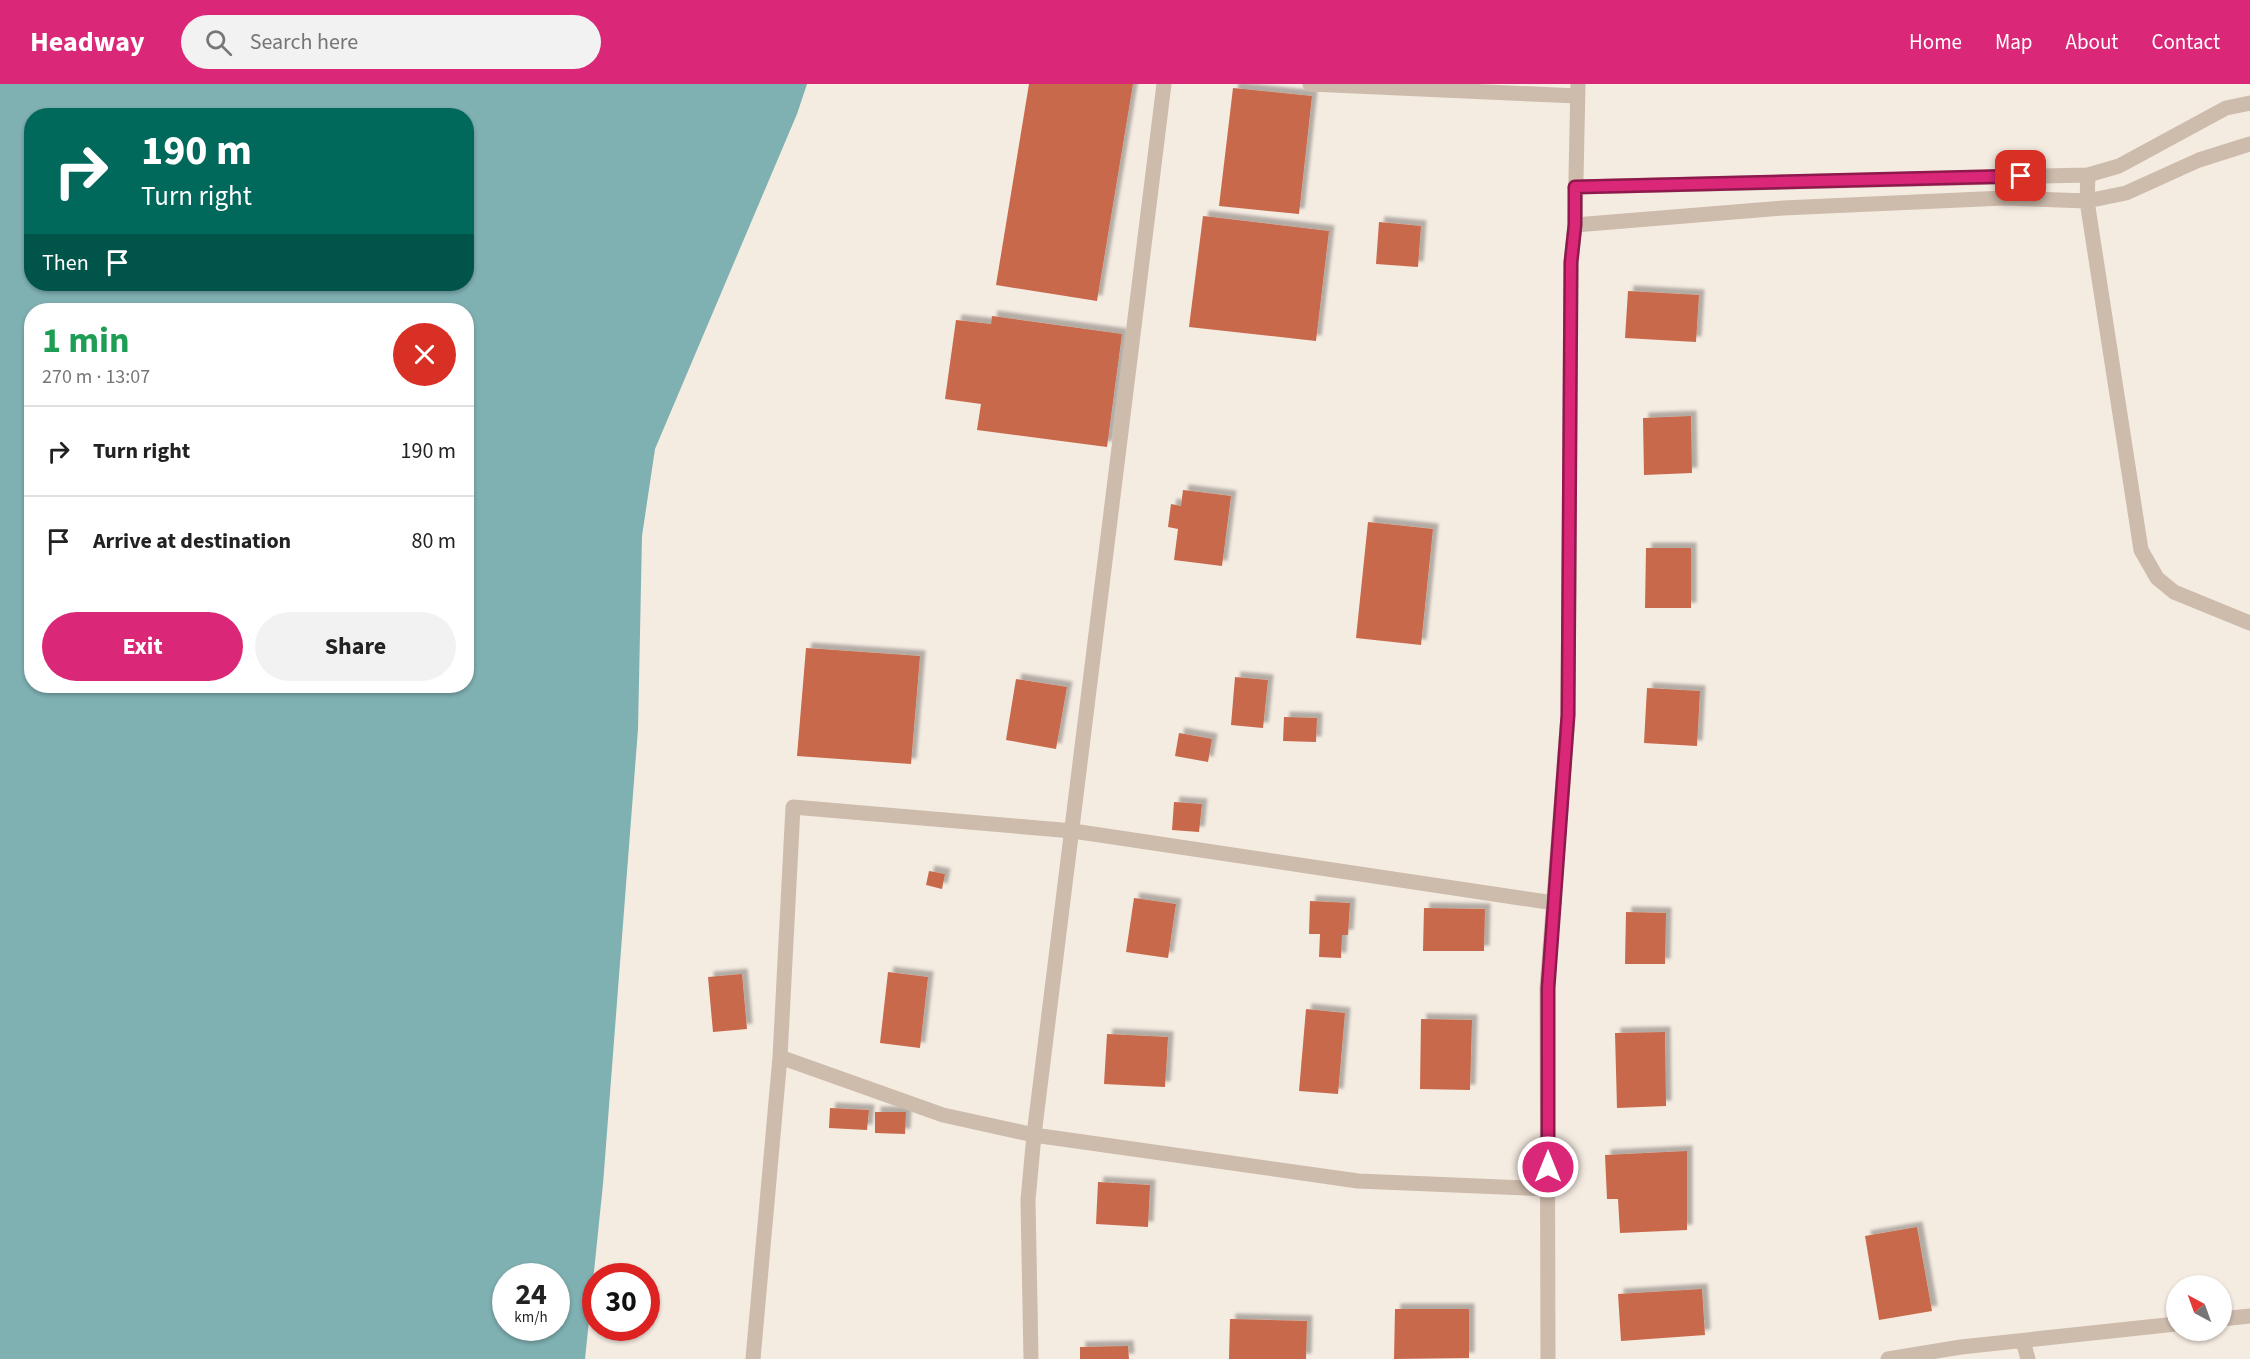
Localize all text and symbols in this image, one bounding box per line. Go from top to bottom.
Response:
search box [181,15,601,69]
text: Headway [30,22,145,62]
icon: search [202,26,235,59]
text: Search here [250,26,358,58]
text: Home [1909,27,1962,57]
text: Map [1995,27,2033,57]
text: About [2066,27,2118,57]
text: Contact [2151,27,2220,57]
text: 190 m [141,121,252,181]
icon: right [42,132,120,210]
pin [1995,150,2046,201]
icon: arrive [2004,159,2037,192]
text: Turn right [141,177,252,216]
icon: arrive [101,246,134,279]
text: Then [42,247,89,279]
text: 1 min [42,315,130,366]
button: close [393,323,456,386]
text: 270 m · 13:07 [42,363,150,391]
icon: right [42,435,75,468]
text: Turn right [93,435,190,467]
text: 190 m [401,435,456,467]
icon: arrive [42,525,75,558]
text: Arrive at destination [93,525,291,557]
text: 80 m [411,525,456,557]
button: Exit [42,612,243,681]
button: Share [255,612,456,681]
position arrow [1516,1135,1580,1199]
speed limit sign: 30 [582,1263,660,1341]
text: 24 [515,1273,547,1316]
north arrow [2166,1275,2232,1341]
map controls [2166,1275,2232,1341]
text: km/h [514,1307,548,1328]

